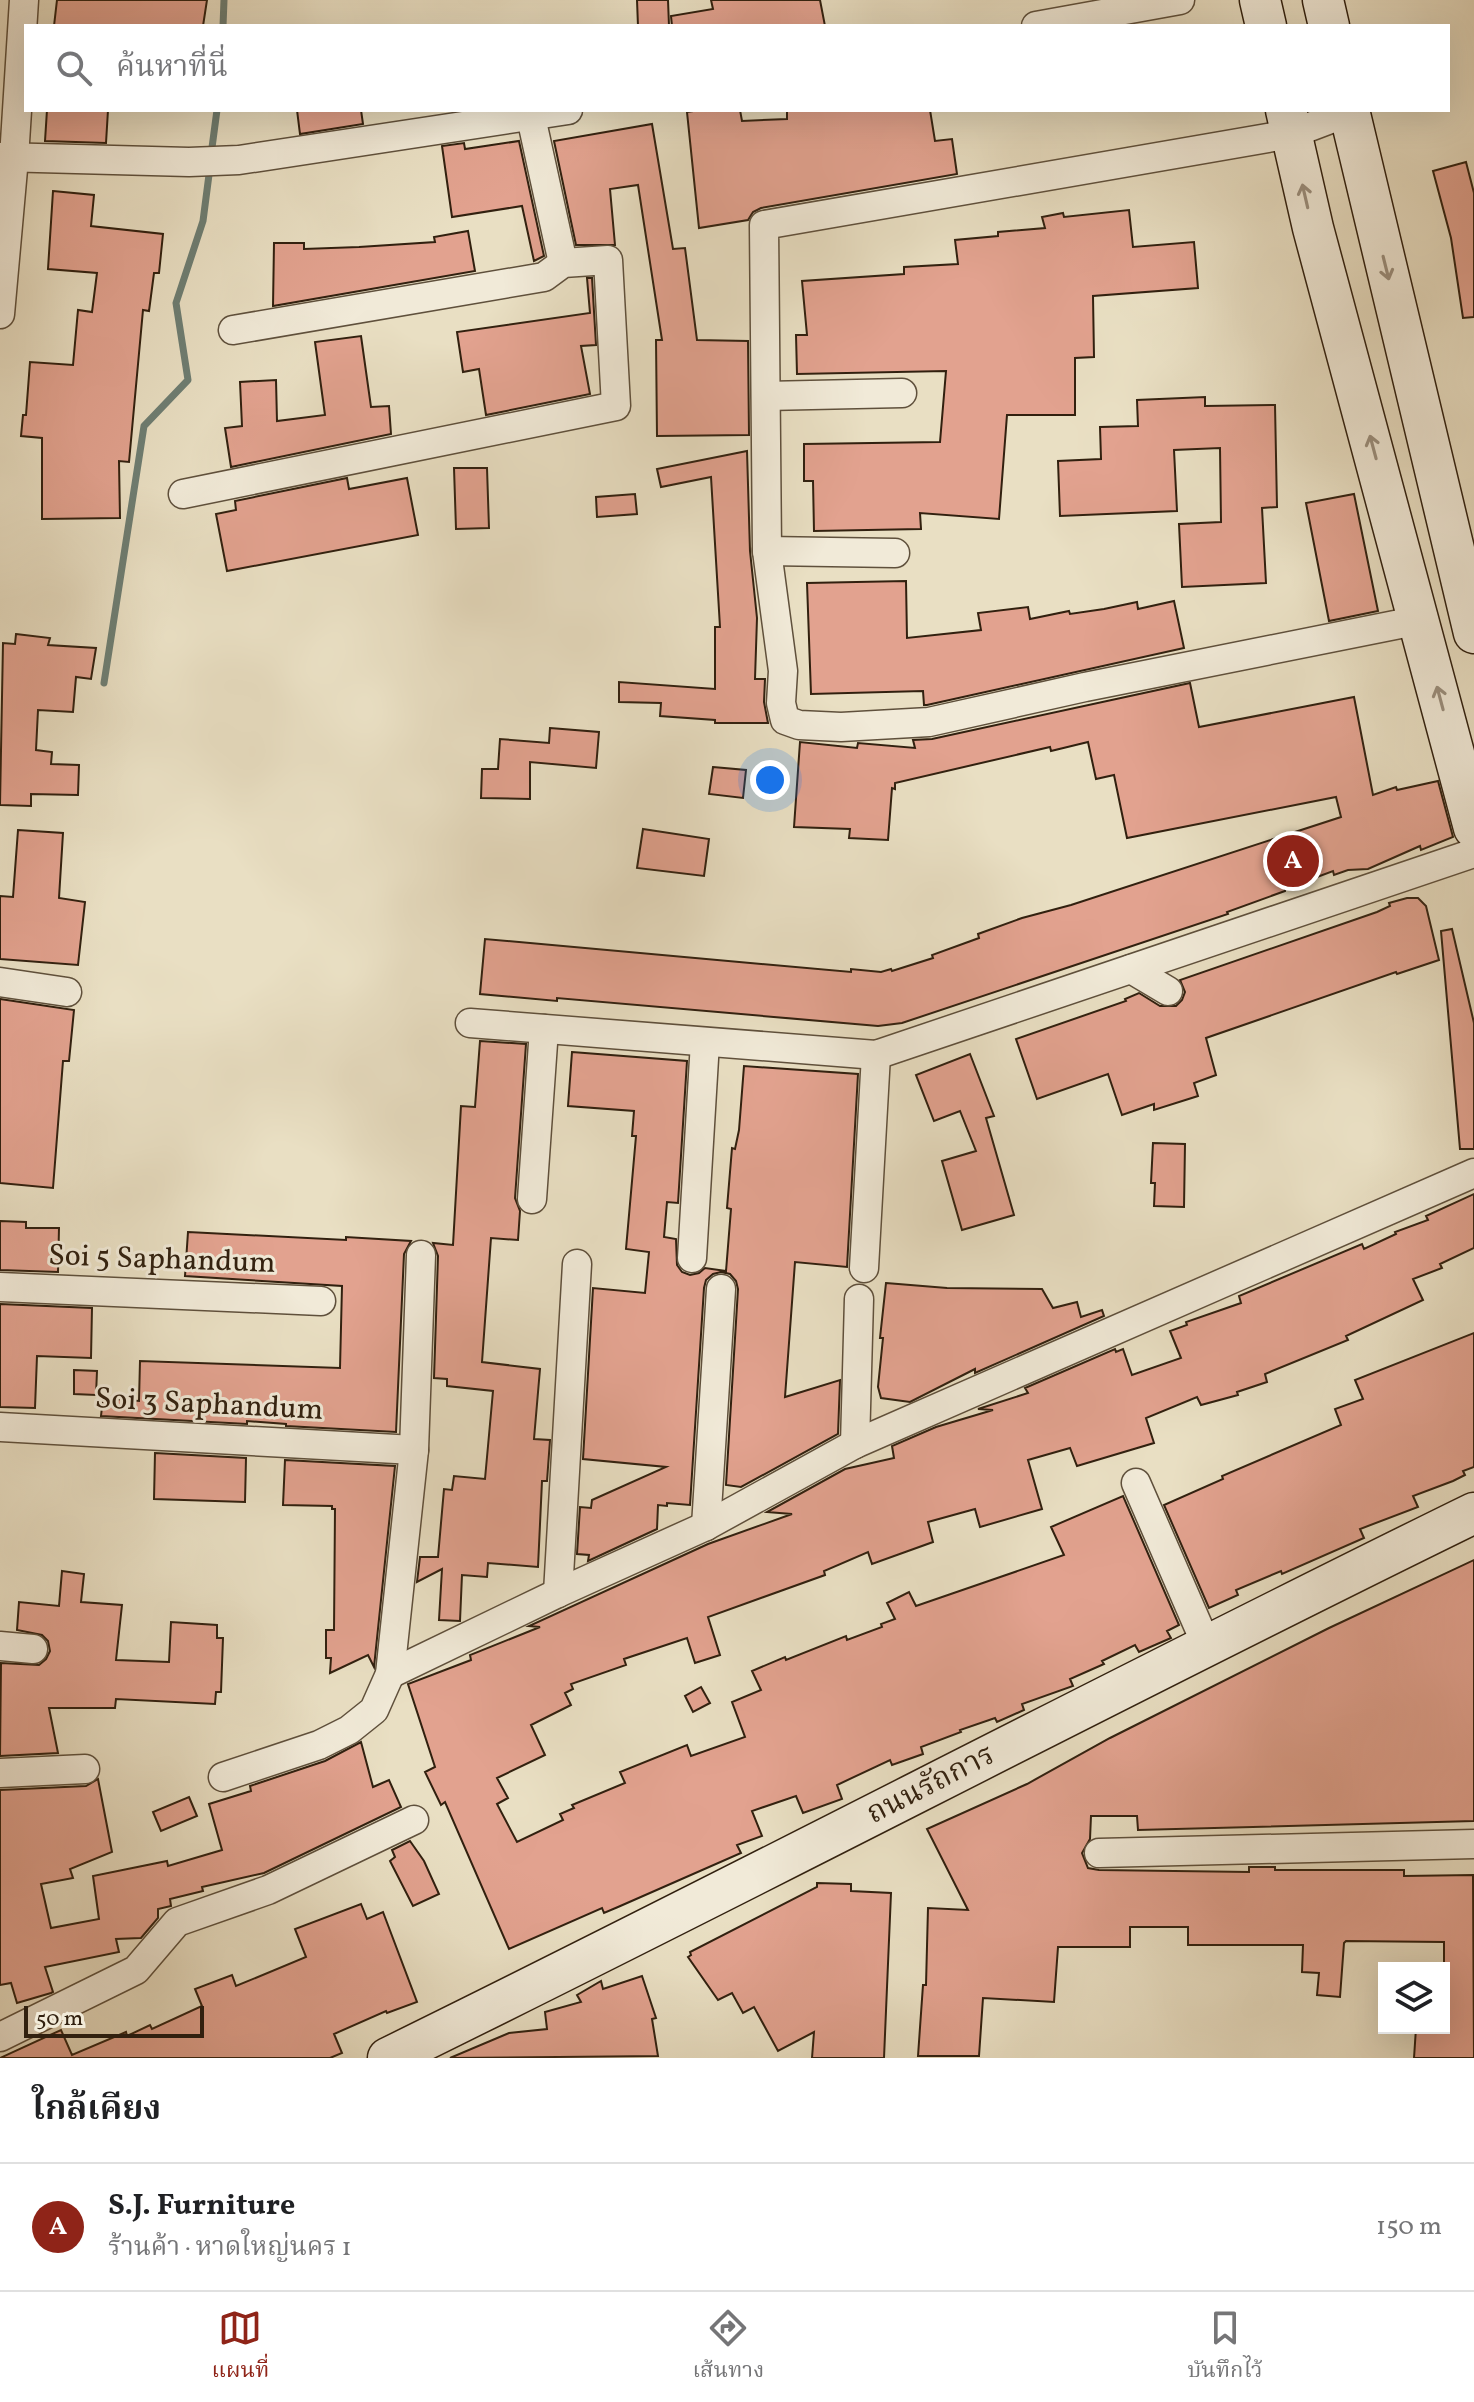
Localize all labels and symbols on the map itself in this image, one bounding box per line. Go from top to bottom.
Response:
one-way arrow [1297,184,1312,209]
one-way arrow [1380,254,1395,280]
one-way arrow [1364,435,1379,461]
one-way arrow [1432,686,1447,711]
your location [750,760,790,800]
pin: A [1267,831,1319,891]
street label: Soi 5 Saphandum [48,1235,276,1285]
street label: Soi 3 Saphandum [94,1378,324,1432]
street label: ถนนรัถการ [859,1735,1003,1835]
scale bar [24,2002,204,2038]

